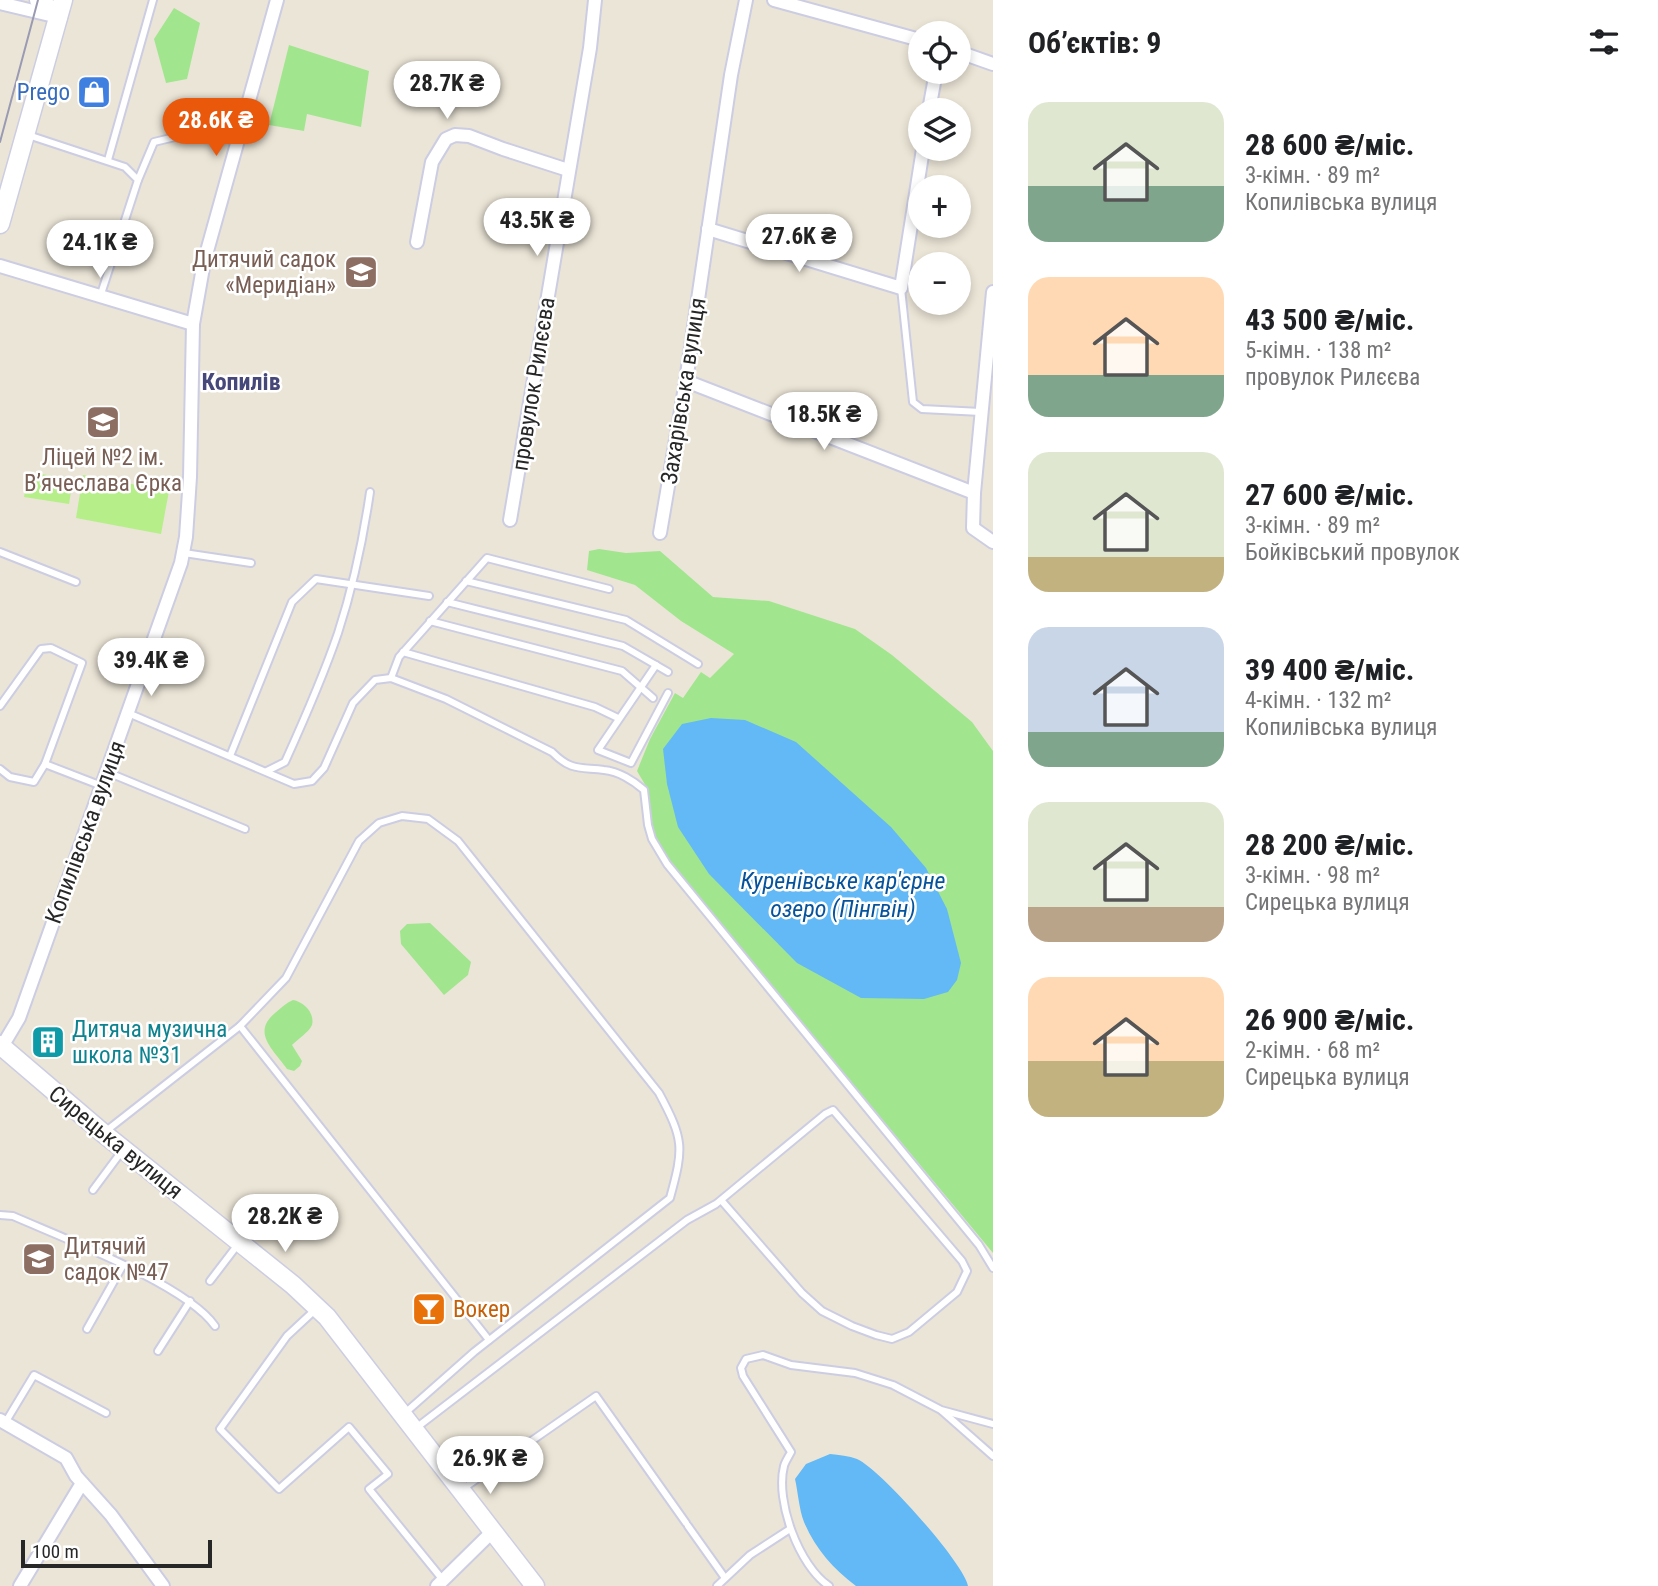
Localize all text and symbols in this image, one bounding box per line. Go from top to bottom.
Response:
map controls [908,21,971,315]
button: locate [908,21,971,84]
icon: filters [1585,23,1623,61]
text: Об’єктів: 9 [1028,25,1162,60]
pin: 28.7K ₴ [382,61,512,121]
text: 28.7K ₴ [410,70,484,97]
shop icon: Prego [75,73,113,111]
place label: Prego [17,79,70,106]
button: layers [908,98,971,161]
pin: 28.6K ₴ [151,99,281,158]
text: 28.6K ₴ [179,107,253,134]
text: 28 600 ₴/міс. [1245,127,1415,162]
icon: home [1084,130,1168,214]
text: 3-кімн. · 89 m² [1245,162,1380,189]
button: + [908,175,971,238]
text: Копилівська вулиця [1245,189,1437,216]
pin: 43.5K ₴ [472,198,602,258]
text: 43.5K ₴ [500,207,574,234]
pin: 27.6K ₴ [734,215,864,274]
pin: 24.1K ₴ [35,220,165,280]
text: 27.6K ₴ [762,223,836,250]
text: 24.1K ₴ [63,229,137,256]
place label: Дитячий садок «Меридіан» [192,246,336,299]
button: − [908,252,971,315]
school or university icon: Дитячий садок «Меридіан» [342,253,380,291]
street label: провулок Рилєєва [506,295,561,473]
street label: Захарівська вулиця [655,296,712,486]
text: 43 500 ₴/міс. [1245,302,1415,337]
icon: home [1084,305,1168,389]
text: 5-кімн. · 138 m² [1245,337,1391,364]
text: провулок Рилєєва [1245,364,1420,391]
district label: Копилів [201,368,281,396]
pin: 18.5K ₴ [759,392,889,452]
text: 18.5K ₴ [787,401,861,428]
school or university icon: Ліцей №2 ім. В’ячеслава Єрка [84,403,122,441]
place label: Ліцей №2 ім. В’ячеслава Єрка [24,444,182,497]
text: 27 600 ₴/міс. [1245,477,1415,512]
icon: home [1084,480,1168,564]
text: 3-кімн. · 89 m² [1245,512,1380,539]
text: Бойківський провулок [1245,539,1460,566]
pin: 39.4K ₴ [86,638,216,698]
text: 39.4K ₴ [114,647,188,674]
text: 39 400 ₴/міс. [1245,652,1415,687]
icon: home [1084,655,1168,739]
text: 4-кімн. · 132 m² [1245,687,1391,714]
text: Копилівська вулиця [1245,714,1437,741]
street label: Копилівська вулиця [40,737,131,927]
text: 28 200 ₴/міс. [1245,827,1415,862]
icon: home [1084,830,1168,914]
text: 3-кімн. · 98 m² [1245,862,1380,889]
water label: Куренівське кар'єрне озеро (Пінгвін) [741,867,946,923]
text: Сирецька вулиця [1245,889,1410,916]
text: 26 900 ₴/міс. [1245,1002,1415,1037]
icon: home [1084,1005,1168,1089]
place label: Дитяча музична школа №31 [72,1016,227,1069]
building icon: Дитяча музична школа №31 [29,1023,67,1061]
text: 2-кімн. · 68 m² [1245,1037,1380,1064]
text: Сирецька вулиця [1245,1064,1410,1091]
street label: Сирецька вулиця [43,1080,188,1205]
pin: 28.2K ₴ [220,1194,350,1254]
text: 28.2K ₴ [248,1203,322,1230]
place label: Дитячий садок №47 [64,1233,169,1286]
school or university icon: Дитячий садок №47 [20,1240,58,1278]
bar icon: Вокер [410,1290,448,1328]
place label: Вокер [453,1296,510,1323]
pin: 26.9K ₴ [425,1436,555,1496]
text: 26.9K ₴ [453,1445,527,1472]
scale bar [21,1537,212,1569]
text: 100 m [32,1540,79,1563]

